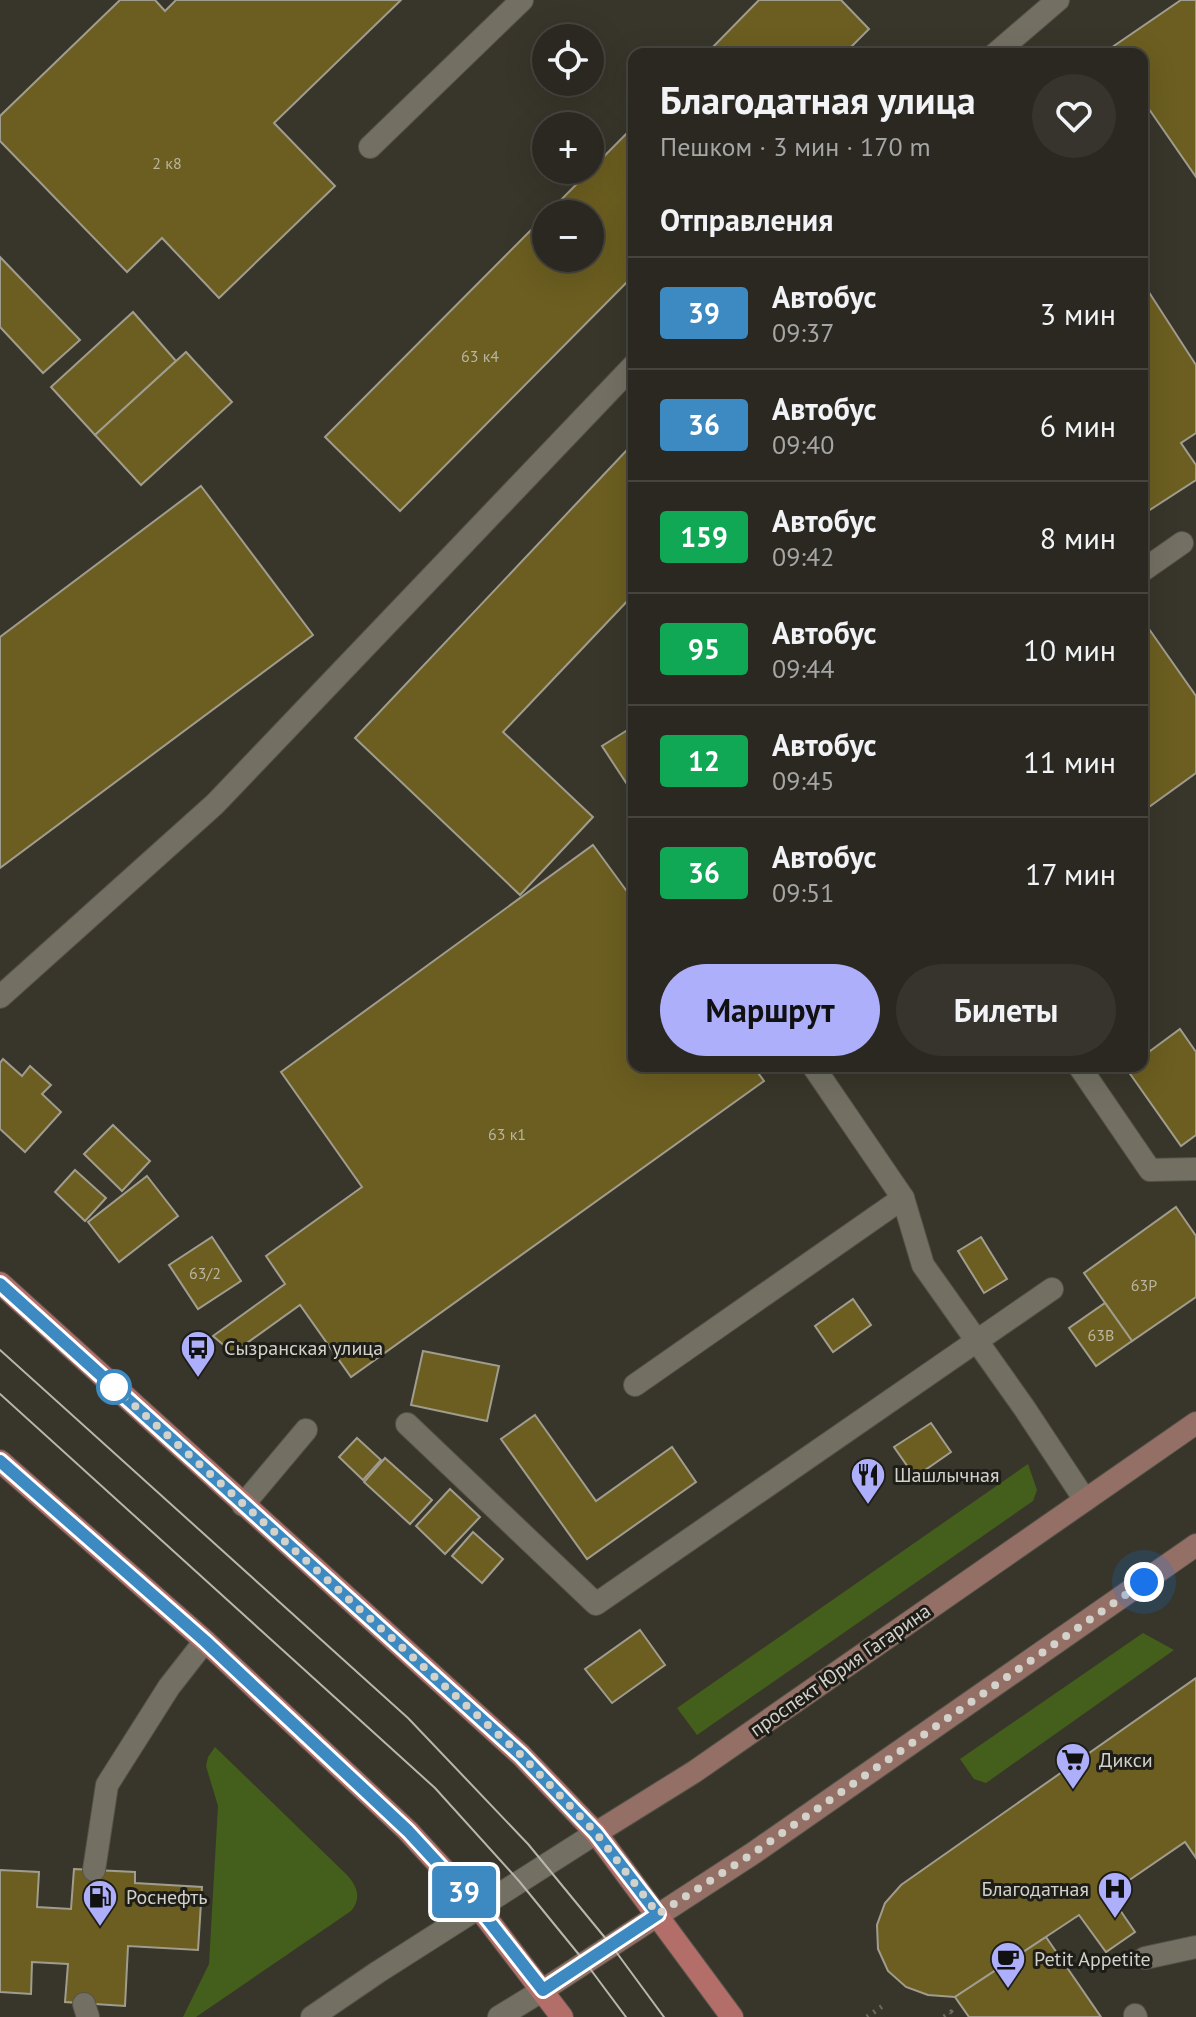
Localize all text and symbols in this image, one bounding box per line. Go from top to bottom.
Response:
map controls [532,24,604,272]
button: locate [532,24,604,96]
button: heart [1032,74,1116,158]
text: Благодатная улица [660,75,976,124]
button: + [532,112,604,184]
text: Пешком · 3 мин · 170 m [660,130,931,163]
house number: 2 к8 [152,153,182,173]
button: − [532,200,604,272]
text: Отправления [660,200,833,239]
text: Автобус [772,277,877,316]
text: 39 [688,294,720,331]
text: 3 мин [1040,294,1116,333]
text: 09:37 [772,316,834,349]
house number: 63 к4 [461,346,499,366]
text: Автобус [772,389,877,428]
text: 36 [688,406,720,443]
text: 6 мин [1040,406,1116,445]
text: 09:40 [772,428,834,461]
text: Автобус [772,501,877,540]
text: 159 [680,518,728,555]
text: 8 мин [1040,518,1116,557]
text: 09:42 [772,540,834,573]
text: Автобус [772,613,877,652]
text: 95 [688,630,720,667]
text: 10 мин [1023,630,1116,669]
text: 09:44 [772,652,834,685]
text: Автобус [772,725,877,764]
text: 12 [688,742,720,779]
text: 11 мин [1023,742,1116,781]
text: 09:45 [772,764,834,797]
text: Автобус [772,837,877,876]
text: 36 [688,854,720,891]
text: 17 мин [1025,854,1116,893]
text: 09:51 [772,876,834,909]
button: Маршрут [660,964,880,1056]
button: Билеты [896,964,1116,1056]
house number: 63 к1 [488,1124,526,1144]
house number: 63/2 [189,1263,221,1283]
house number: 63Р [1131,1275,1157,1295]
house number: 63В [1088,1325,1114,1345]
bus stop icon: Сызранская улица [179,1329,217,1379]
place label: Сызранская улица [224,1335,383,1361]
unlabelled marker [97,1370,131,1404]
restaurant icon: Шашлычная [849,1456,887,1506]
place label: Шашлычная [894,1462,999,1488]
your location [1124,1562,1164,1602]
street label: проспект Юрия Гагарина [744,1598,936,1742]
supermarket icon: Дикси [1054,1741,1092,1791]
place label: Дикси [1099,1747,1153,1773]
line badge: 39 [428,1866,500,1918]
hospital icon: Благодатная [1096,1870,1134,1920]
text: 39 [448,1873,480,1910]
place label: Благодатная [981,1876,1089,1902]
fuel station icon: Роснефть [81,1878,119,1928]
place label: Роснефть [126,1884,207,1910]
cafe icon: Petit Appetite [989,1940,1027,1990]
place label: Petit Appetite [1034,1946,1151,1972]

